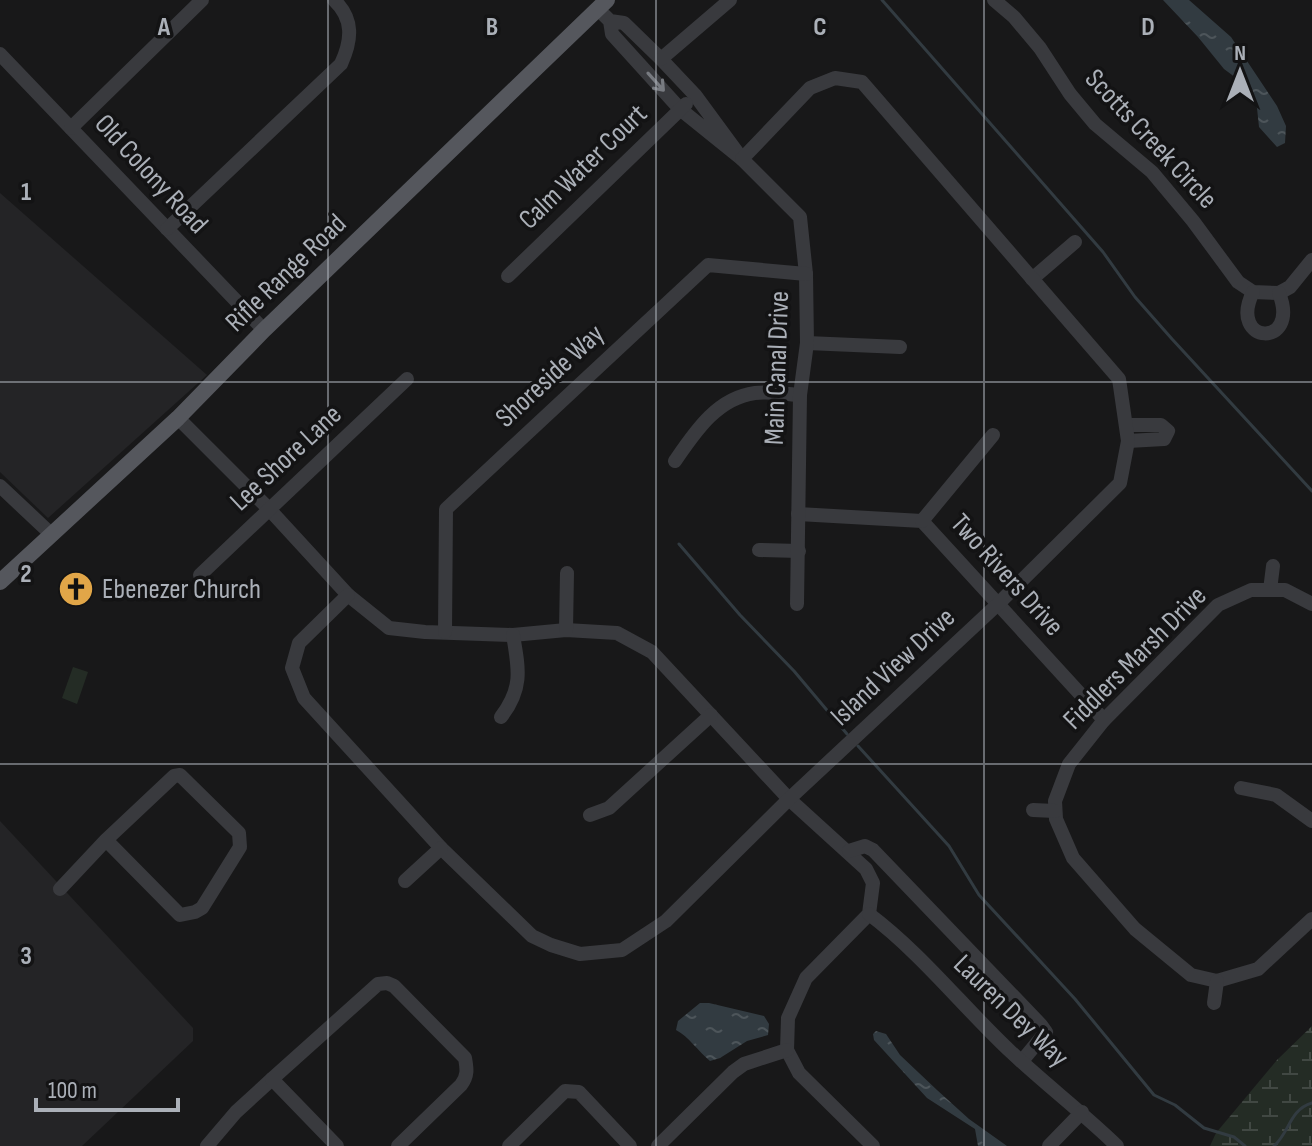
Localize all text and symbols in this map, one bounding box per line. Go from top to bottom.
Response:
text: A [157,12,171,43]
text: B [486,12,498,43]
text: C [813,12,827,43]
text: D [1141,12,1155,43]
north arrow [1200,32,1280,112]
text: N [1234,40,1246,67]
street label: Scotts Creek Circle [1078,62,1224,216]
one-way arrow [646,72,665,92]
street label: Calm Water Court [512,98,654,236]
street label: Old Colony Road [88,108,214,240]
text: 1 [21,177,31,208]
street label: Rifle Range Road [219,207,353,339]
street label: Main Canal Drive [758,290,796,446]
street label: Shoreside Way [489,317,611,434]
street label: Lee Shore Lane [223,398,349,518]
street label: Two Rivers Drive [944,507,1070,643]
text: 2 [20,559,32,590]
church icon: Ebenezer Church [57,570,95,608]
place label: Ebenezer Church [102,573,261,606]
street label: Fiddlers Marsh Drive [1057,580,1213,736]
street label: Island View Drive [824,601,962,733]
text: 3 [20,941,32,972]
street label: Lauren Dey Way [947,948,1075,1074]
scale bar [36,1062,178,1112]
text: 100 m [48,1076,97,1105]

